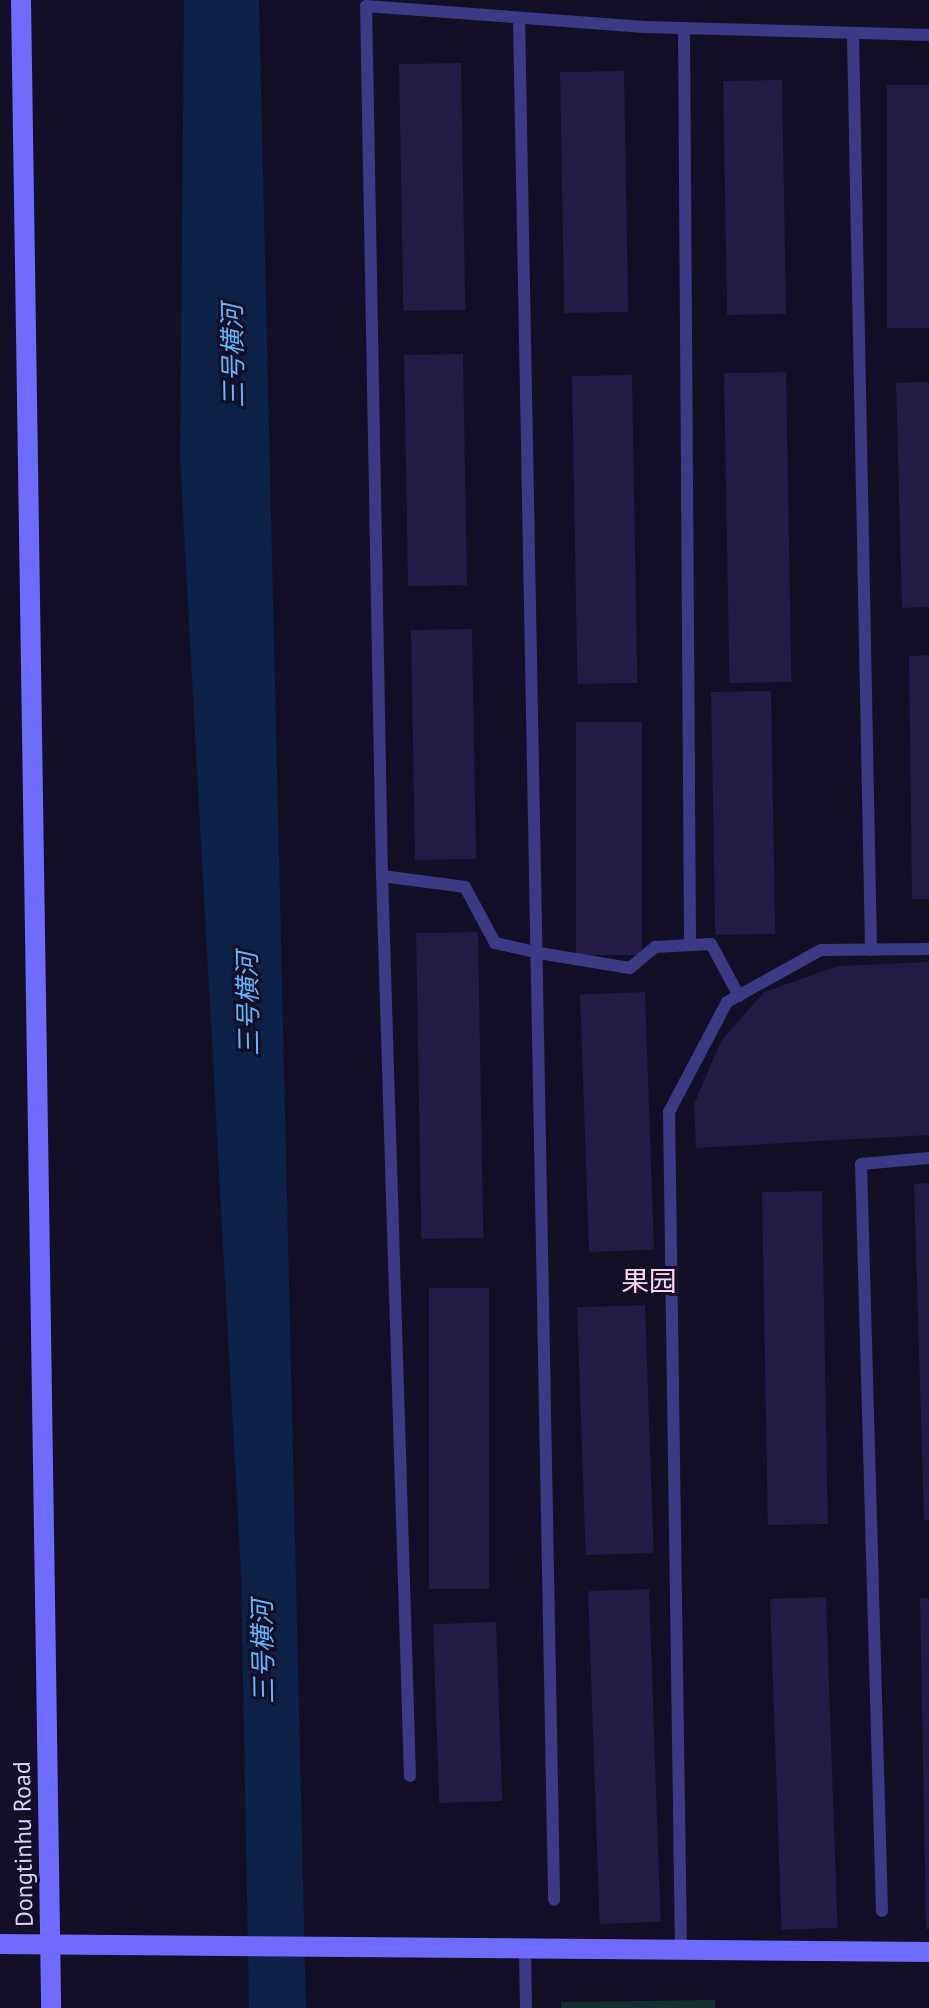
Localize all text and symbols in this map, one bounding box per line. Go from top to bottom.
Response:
water label: 三号横河 [216,304,250,408]
water label: 三号横河 [231,952,265,1056]
district label: 果园 [621,1264,677,1298]
water label: 三号横河 [246,1600,280,1704]
street label: Dongtinhu Road [7,1761,39,1927]

